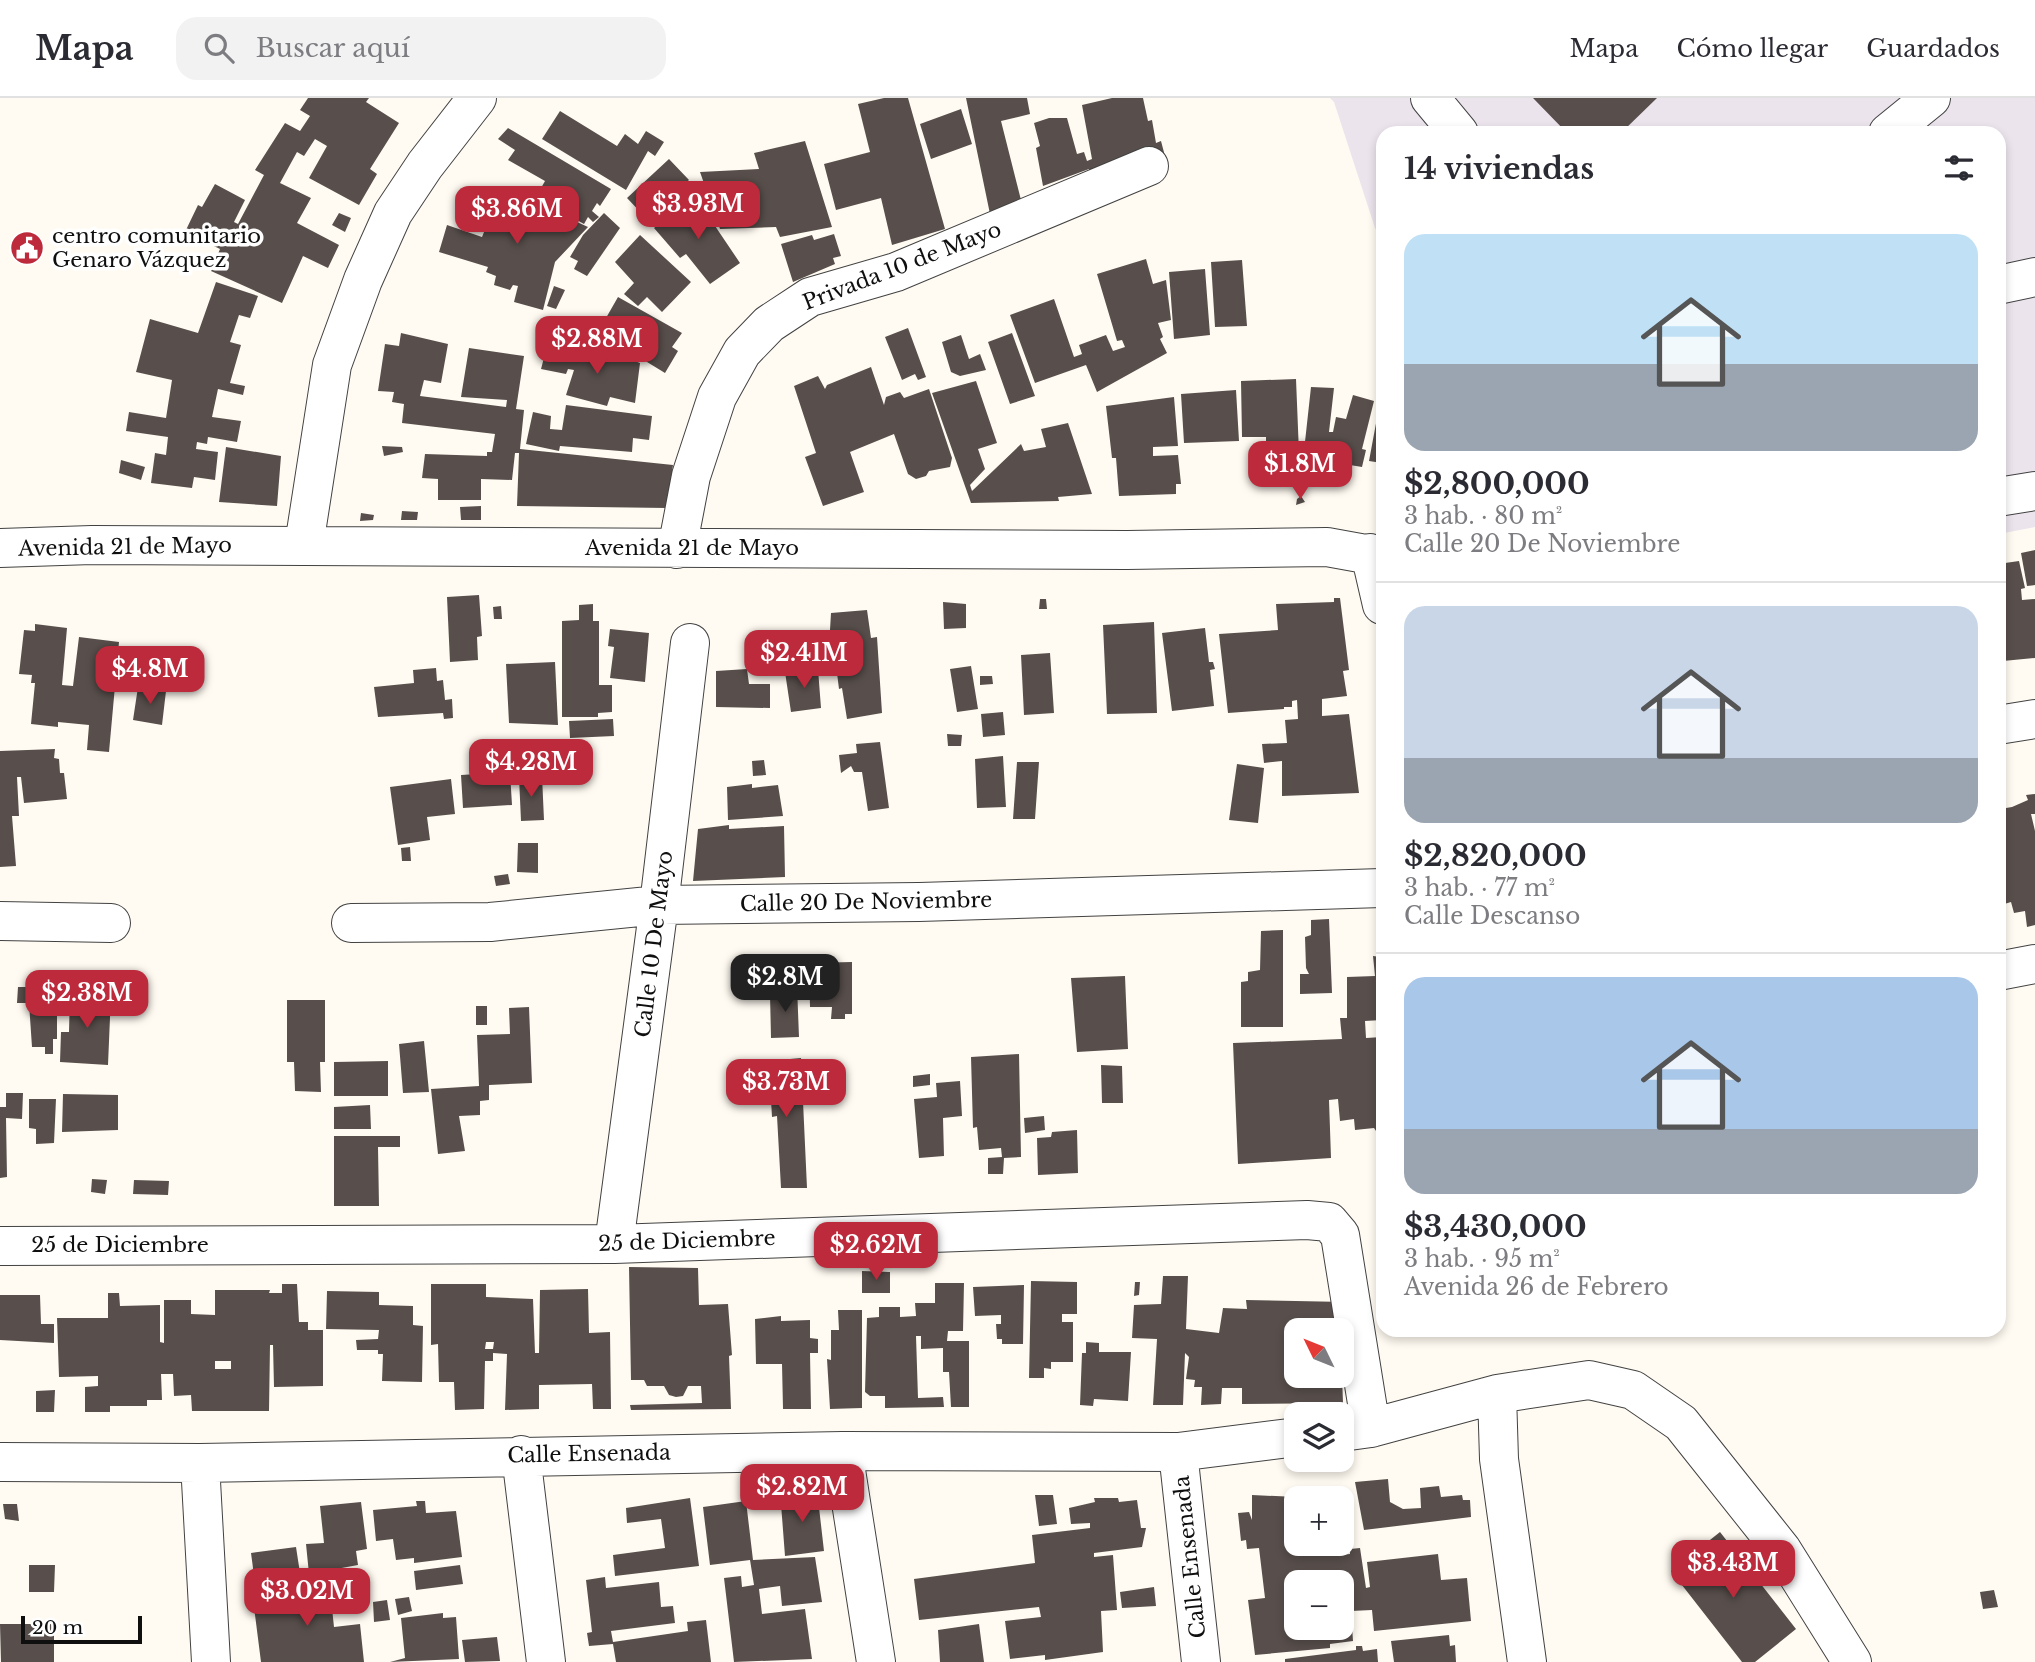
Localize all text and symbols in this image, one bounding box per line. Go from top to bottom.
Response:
search box [176,17,666,80]
text: Mapa [35,28,134,69]
icon: search [200,29,238,67]
text: Buscar aquí [256,32,410,64]
text: Mapa [1569,34,1638,63]
text: Cómo llegar [1676,34,1828,63]
text: Guardados [1866,34,2000,63]
icon: filters [1940,149,1978,187]
text: 14 viviendas [1404,150,1594,187]
pin: $3.93M [641,181,755,241]
pin: $3.86M [460,186,574,246]
text: $3.93M [652,190,744,218]
text: $3.86M [471,195,563,223]
street label: Privada 10 de Mayo [799,216,1005,316]
place label: centro comunitario Genaro Vázquez [52,223,261,273]
public building icon: centro comunitario Genaro Vázquez [8,229,46,267]
icon: home [1628,279,1754,405]
pin: $2.88M [540,316,654,376]
text: $2.88M [551,325,643,353]
pin: $1.8M [1251,442,1349,501]
text: $1.8M [1264,450,1336,478]
text: $2,800,000 [1404,465,1590,502]
text: 3 hab. · 80 m² [1404,502,1562,530]
text: Calle 20 De Noviembre [1404,530,1681,558]
street label: Avenida 21 de Mayo [17,532,232,562]
street label: Avenida 21 de Mayo [584,535,799,561]
pin: $2.41M [747,630,861,690]
text: $2.41M [760,639,848,667]
pin: $4.8M [101,646,199,706]
icon: home [1628,651,1754,777]
text: $4.8M [111,655,189,683]
pin: $4.28M [474,740,588,799]
text: $4.28M [485,748,577,776]
text: $2,820,000 [1404,837,1587,874]
street label: Calle 10 De Mayo [630,849,678,1039]
text: 3 hab. · 77 m² [1404,874,1555,902]
street label: Calle 20 De Noviembre [740,887,992,917]
text: Calle Descanso [1404,902,1580,930]
pin: $2.8M [736,954,834,1014]
text: $2.8M [747,963,823,991]
pin: $2.38M [30,970,144,1030]
text: $2.38M [41,979,133,1007]
icon: home [1628,1022,1754,1148]
pin: $3.73M [729,1060,843,1119]
text: $3.73M [742,1068,830,1096]
text: $3,430,000 [1404,1208,1587,1245]
pin: $2.62M [819,1222,933,1282]
street label: 25 de Diciembre [598,1225,776,1257]
text: $2.62M [830,1231,922,1259]
street label: 25 de Diciembre [31,1232,209,1258]
text: 3 hab. · 95 m² [1404,1245,1560,1273]
text: Avenida 26 de Febrero [1404,1273,1669,1301]
north arrow [1284,1318,1354,1388]
map controls [1284,1318,1354,1640]
button: layers [1284,1402,1354,1472]
street label: Calle Ensenada [507,1440,671,1468]
pin: $2.82M [745,1464,859,1524]
text: $2.82M [756,1473,848,1501]
street label: Calle Ensenada [1168,1474,1211,1640]
button: + [1284,1486,1354,1556]
pin: $3.43M [1676,1540,1790,1600]
text: $3.43M [1687,1549,1779,1577]
pin: $3.02M [250,1568,364,1628]
button: − [1284,1570,1354,1640]
text: $3.02M [260,1577,354,1605]
scale bar [21,1613,142,1645]
text: 20 m [32,1616,83,1639]

